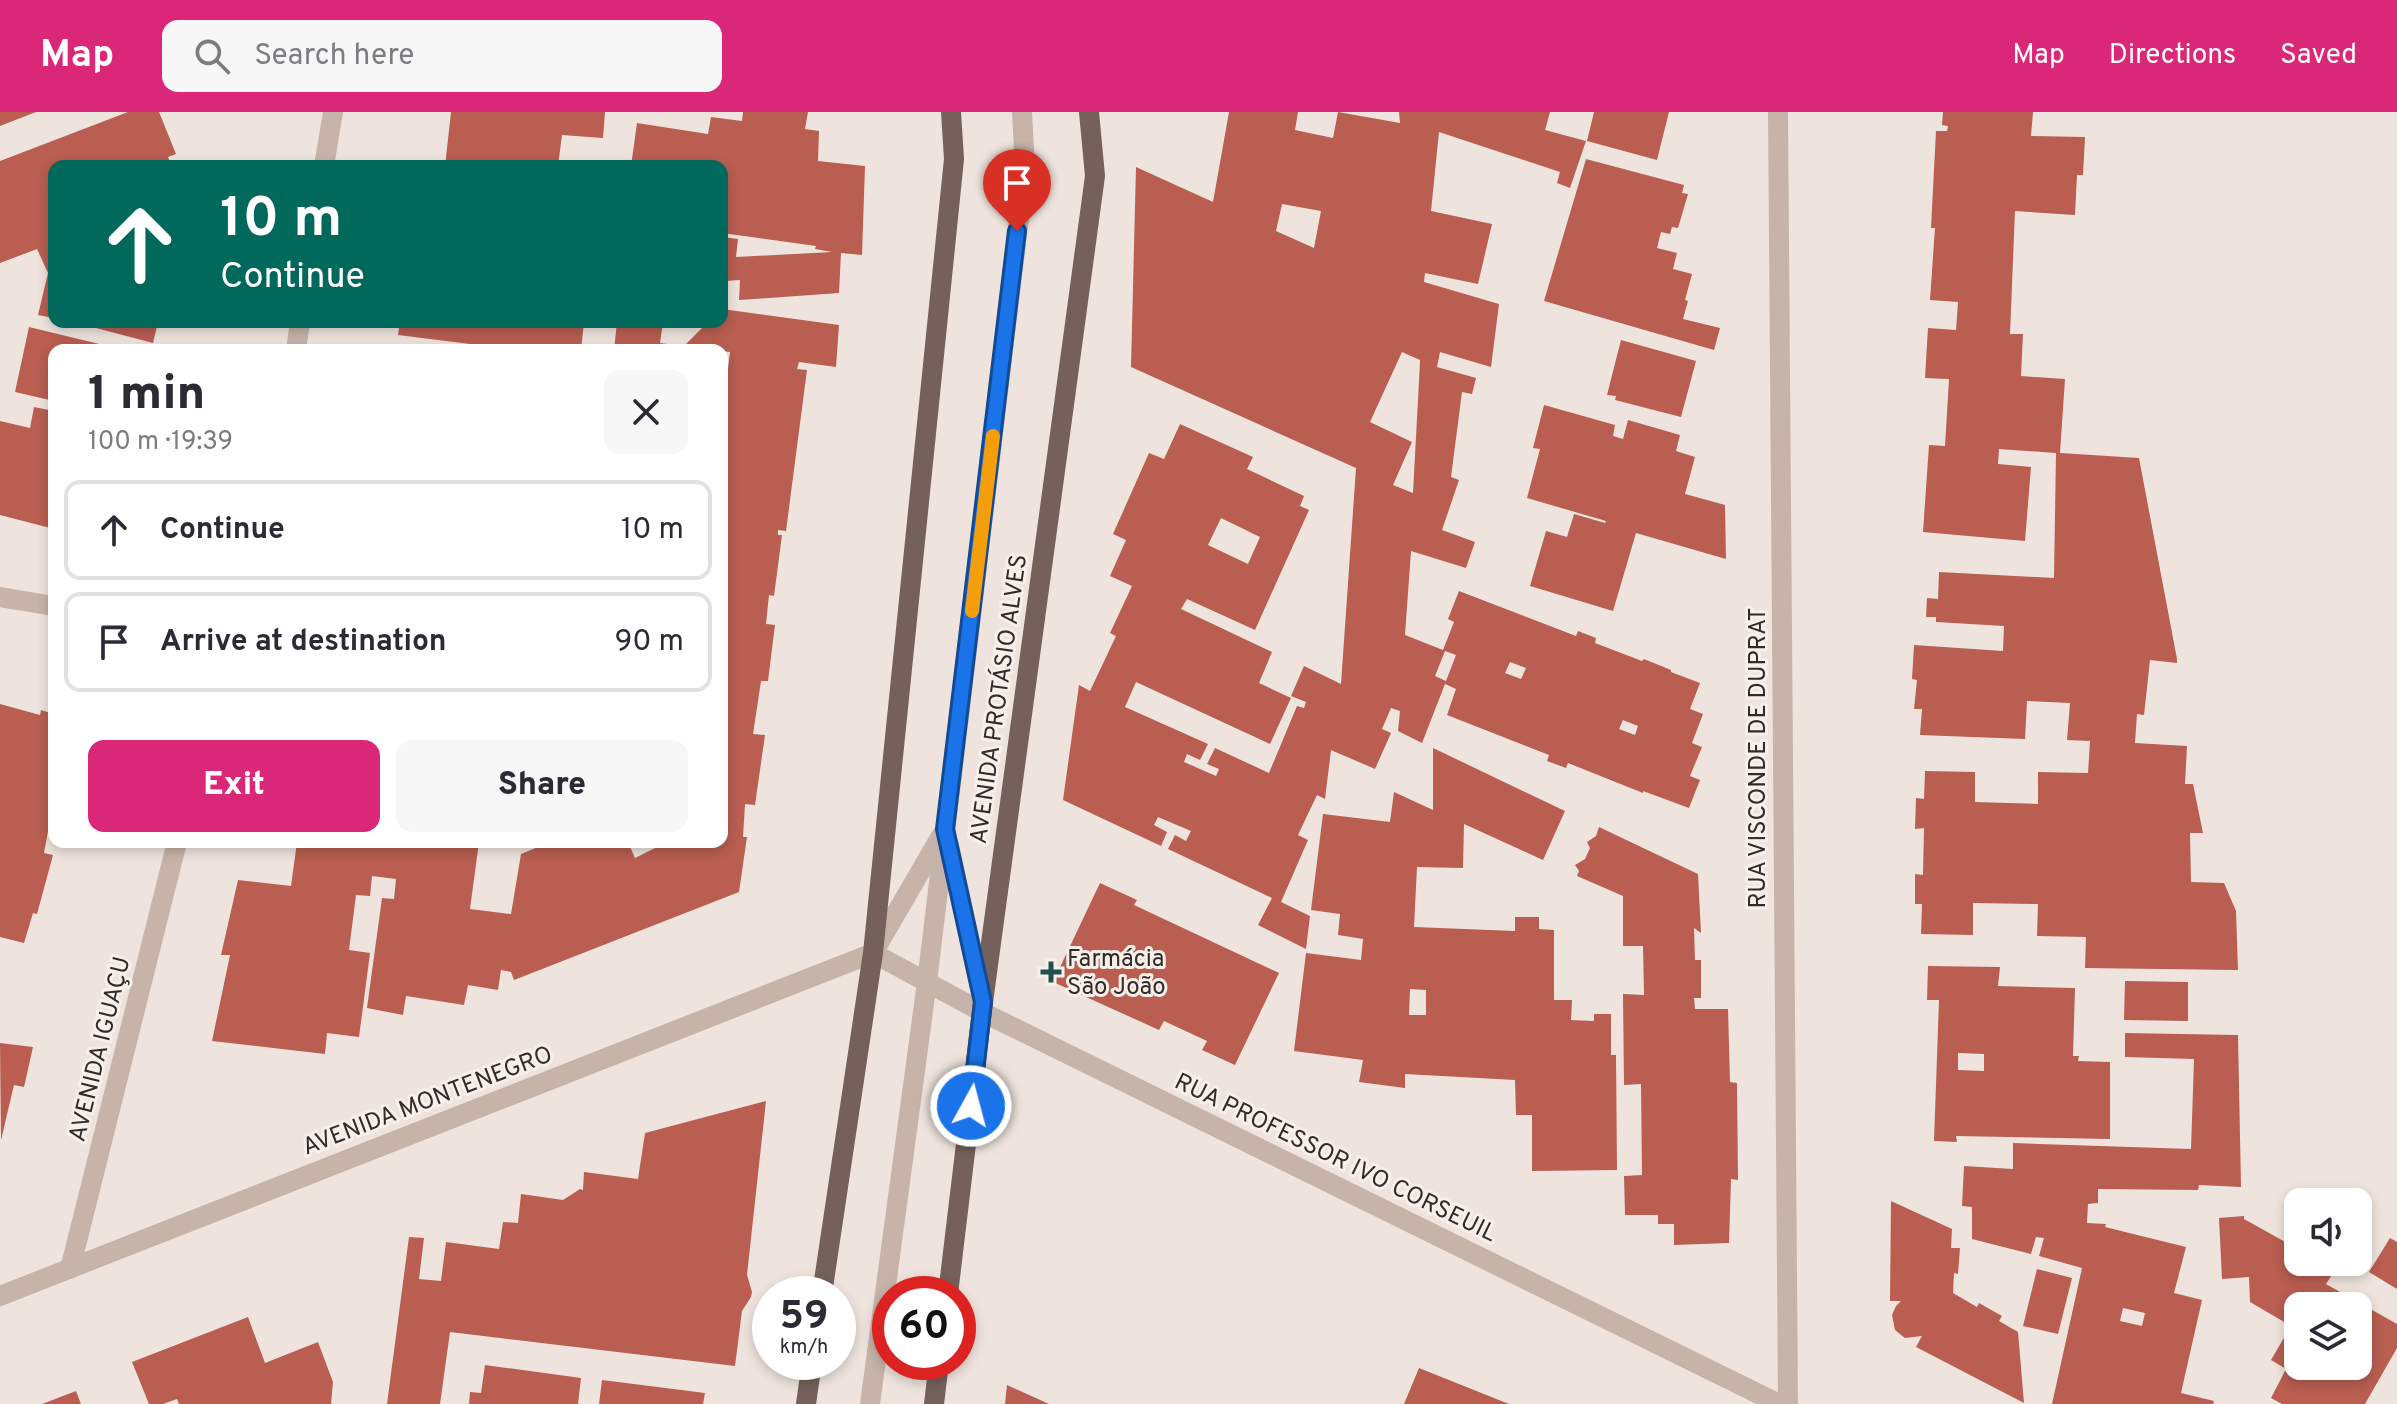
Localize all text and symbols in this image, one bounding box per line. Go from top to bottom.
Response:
search box [162,20,722,92]
text: Map [40,32,114,81]
icon: search [190,34,234,78]
text: Search here [254,38,414,75]
text: Map [2012,38,2065,74]
text: Directions [2109,38,2236,74]
text: Saved [2280,38,2357,74]
pin [983,149,1051,231]
icon: arrive [995,161,1039,205]
text: 10 m [220,186,342,256]
icon: ahead [88,192,192,296]
text: Continue [220,255,365,301]
text: 1 min [88,366,205,426]
button: close [604,370,688,454]
text: 100 m · 19:39 [88,426,233,459]
icon: ahead [92,508,136,552]
text: Continue [160,512,285,549]
text: 10 m [621,512,684,549]
street label: AVENIDA PROTÁSIO ALVES [963,552,1035,846]
street label: RUA VISCONDE DE DUPRAT [1744,608,1774,908]
icon: arrive [92,620,136,664]
text: Arrive at destination [160,624,446,661]
text: 90 m [615,624,684,661]
button: Exit [88,740,380,832]
button: Share [396,740,688,832]
place label: Farmácia São João [1067,945,1166,1003]
street label: AVENIDA IGUAÇU [63,954,138,1145]
marker: Farmácia São João [1042,963,1060,981]
street label: AVENIDA MONTENEGRO [298,1040,557,1163]
position arrow [929,1064,1013,1148]
street label: RUA PROFESSOR IVO CORSEUIL [1169,1068,1501,1250]
map controls [2284,1188,2372,1380]
button: sound [2284,1188,2372,1276]
speed limit sign: 60 [872,1276,976,1380]
button: layers [2284,1292,2372,1380]
text: 59 [779,1293,829,1343]
text: km/h [780,1335,828,1361]

